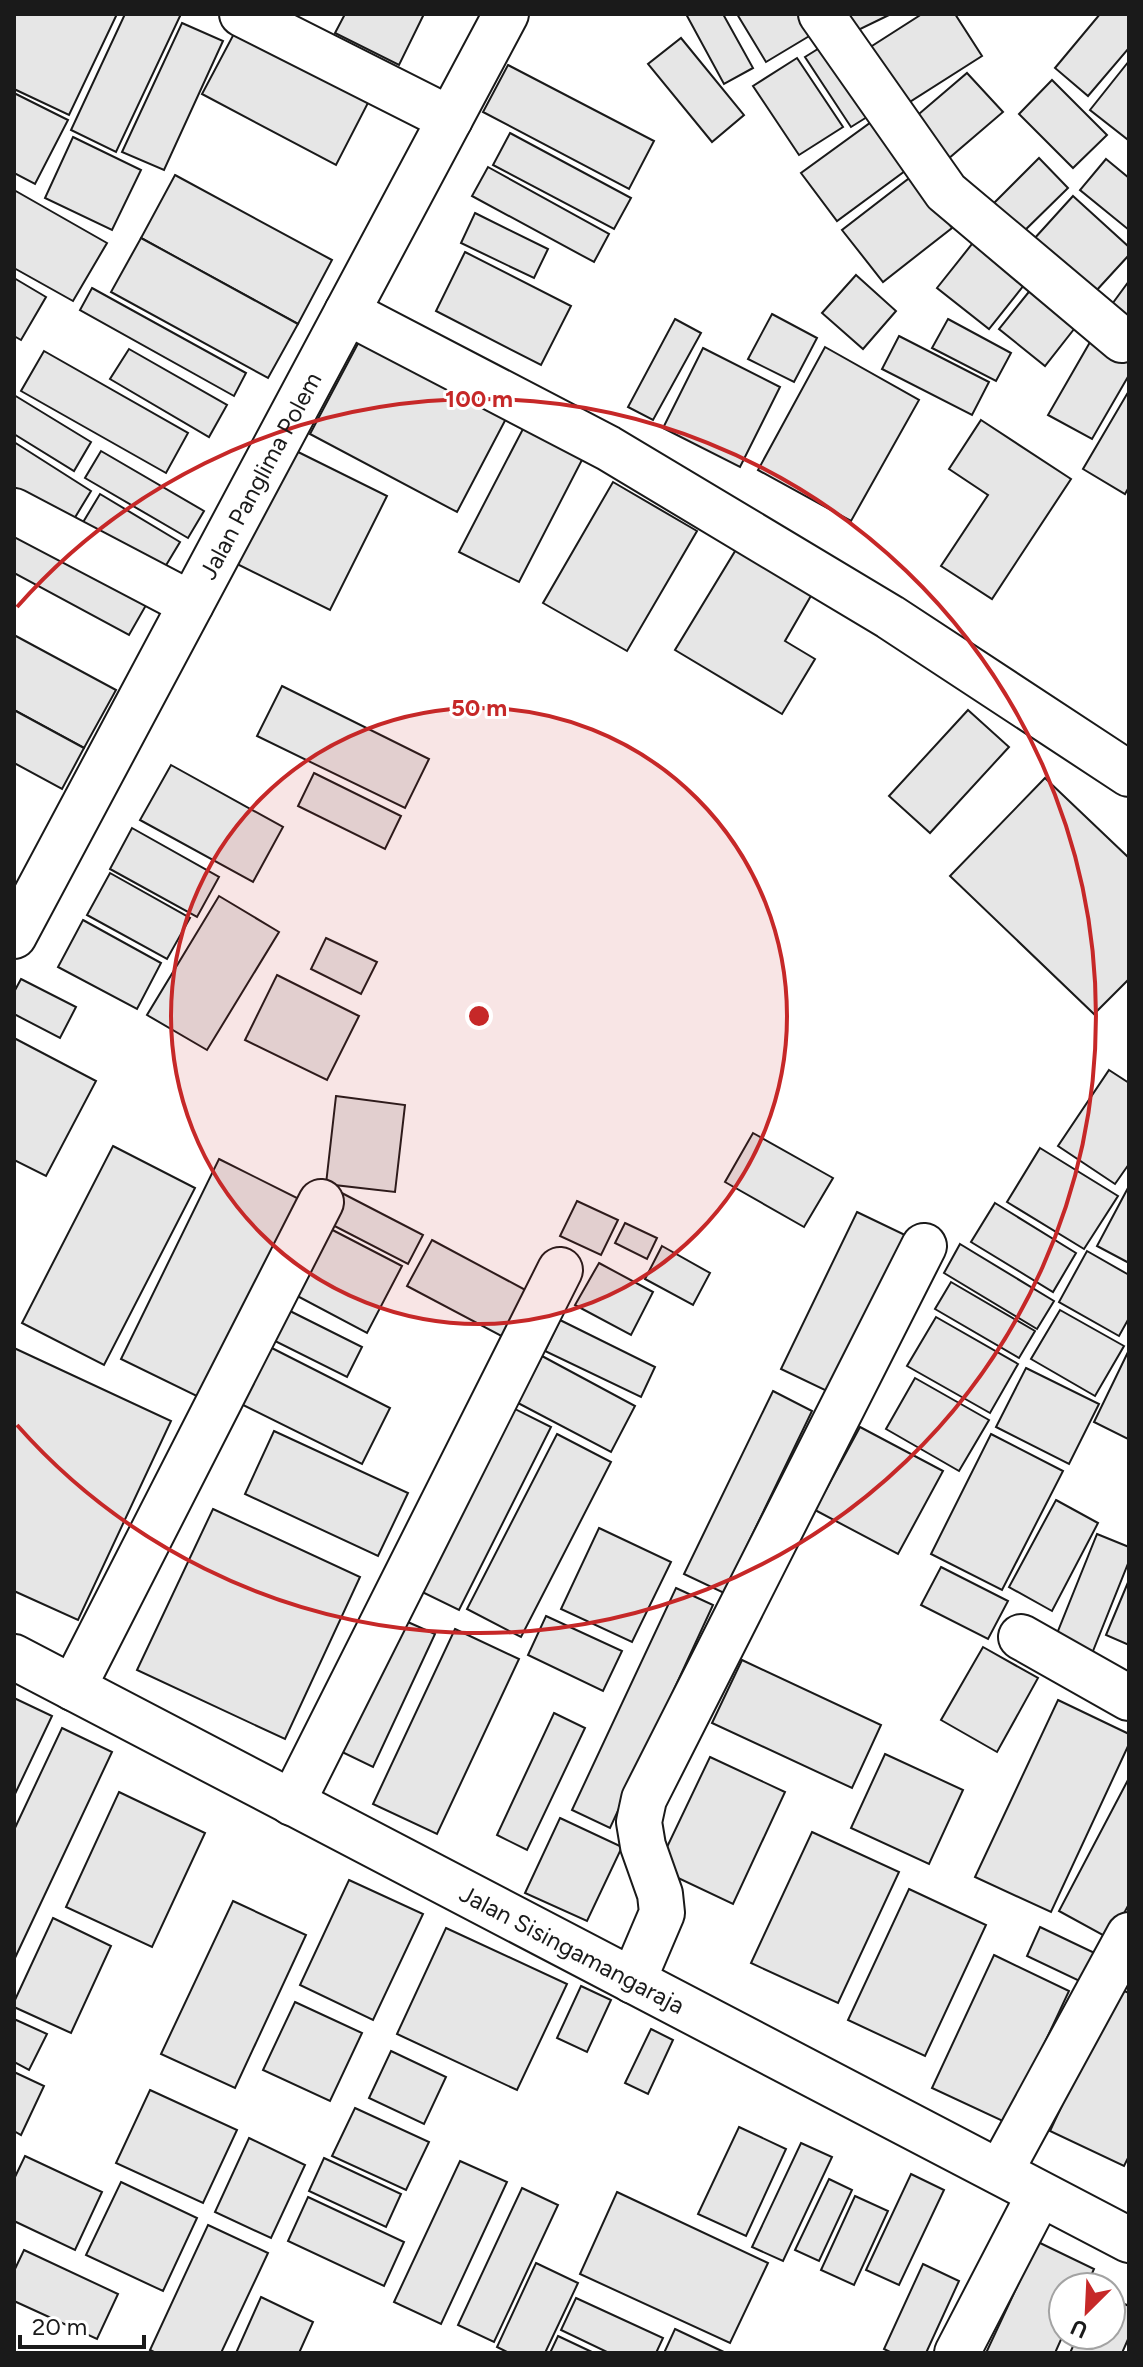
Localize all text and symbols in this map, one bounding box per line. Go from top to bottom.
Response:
street label: Jalan Panglima Polem [193,367,327,584]
text: 100 m [445,384,513,413]
text: 50 m [451,693,507,722]
centre of rings [465,1002,493,1030]
street label: Jalan Sisingamangaraja [455,1878,690,2020]
north arrow [1047,2271,1127,2351]
scale bar [20,2299,144,2349]
text: 20 m [32,2312,87,2341]
text: U [1066,2313,1092,2344]

